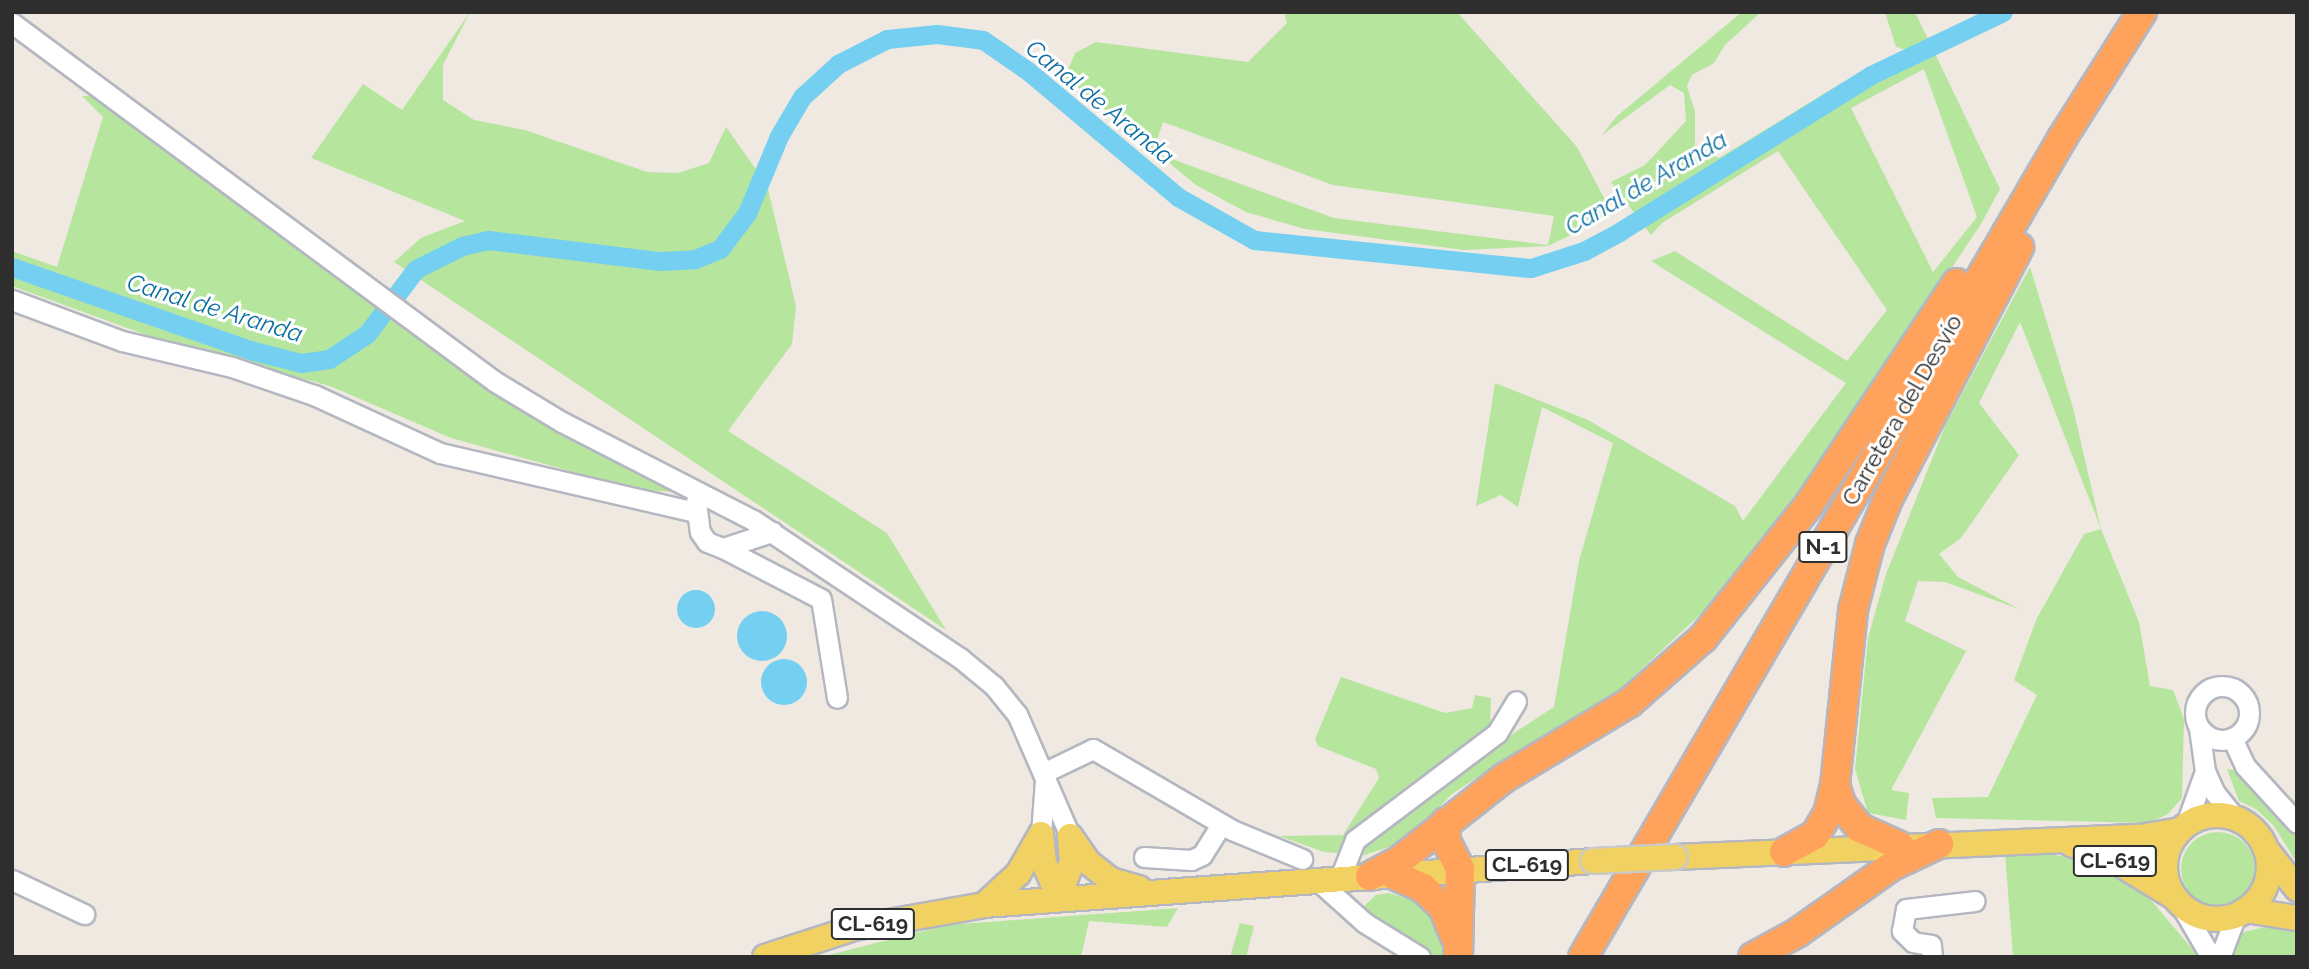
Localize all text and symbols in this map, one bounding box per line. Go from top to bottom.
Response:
water label: Canal de Aranda [1020,33,1180,171]
water label: Canal de Aranda [1559,125,1733,241]
water label: Canal de Aranda [123,267,307,349]
street label: Carretera del Desvío [1836,309,1968,511]
road number: N-1 [1797,530,1849,564]
road number: CL-619 [2071,844,2159,878]
road number: CL-619 [1483,848,1571,882]
road number: CL-619 [829,906,917,942]

